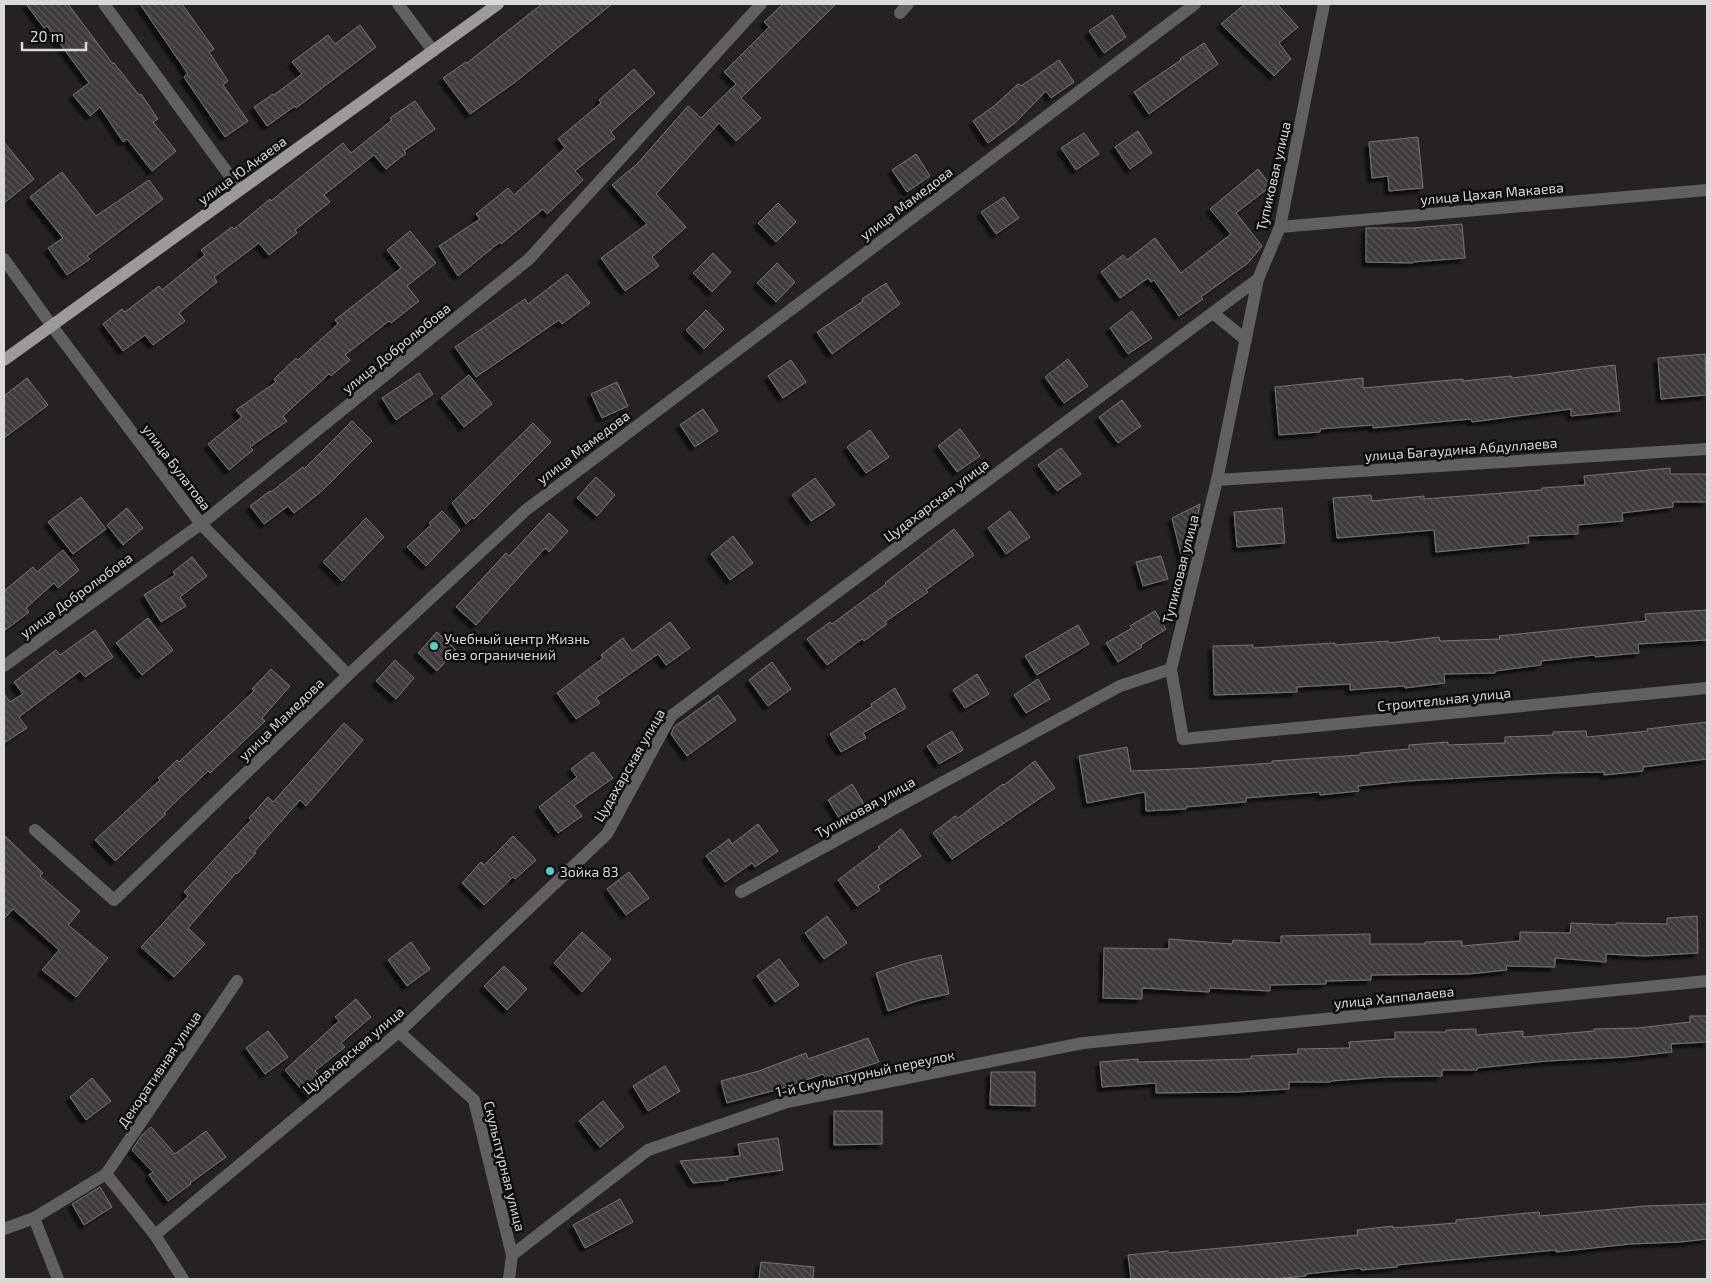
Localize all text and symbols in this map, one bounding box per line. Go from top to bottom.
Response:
scale bar [22,20,86,52]
text: 20 m [30,27,64,45]
street label: Тупиковая улица [1252,120,1294,232]
street label: улица Ю.Акаева [194,132,290,208]
street label: улица Мамедова [856,163,956,243]
street label: улица Цахая Макаева [1420,178,1564,208]
street label: улица Добролюбова [338,299,454,397]
street label: улица Мамедова [533,407,633,487]
street label: улица Булатова [139,421,215,513]
street label: улица Багаудина Абдуллаева [1364,434,1558,464]
street label: Цудахарская улица [880,455,992,545]
street label: Тупиковая улица [1158,513,1202,625]
street label: улица Добролюбова [17,549,135,641]
place label: Учебный центр Жизнь без ограничений [444,630,590,663]
marker: Учебный центр Жизнь без ограничений [428,640,440,652]
street label: улица Мамедова [235,674,327,764]
street label: Строительная улица [1376,684,1512,714]
street label: Цудахарская улица [590,705,668,825]
street label: Тупиковая улица [812,773,918,841]
place label: Зойка 83 [560,863,619,880]
marker: Зойка 83 [544,865,556,877]
street label: улица Хаппалаева [1333,982,1455,1012]
street label: Цудахарская улица [299,1002,407,1098]
street label: Декоративная улица [114,1007,204,1131]
street label: 1-й Скульптурный переулок [774,1046,956,1100]
street label: Скульптурная улица [481,1099,529,1233]

